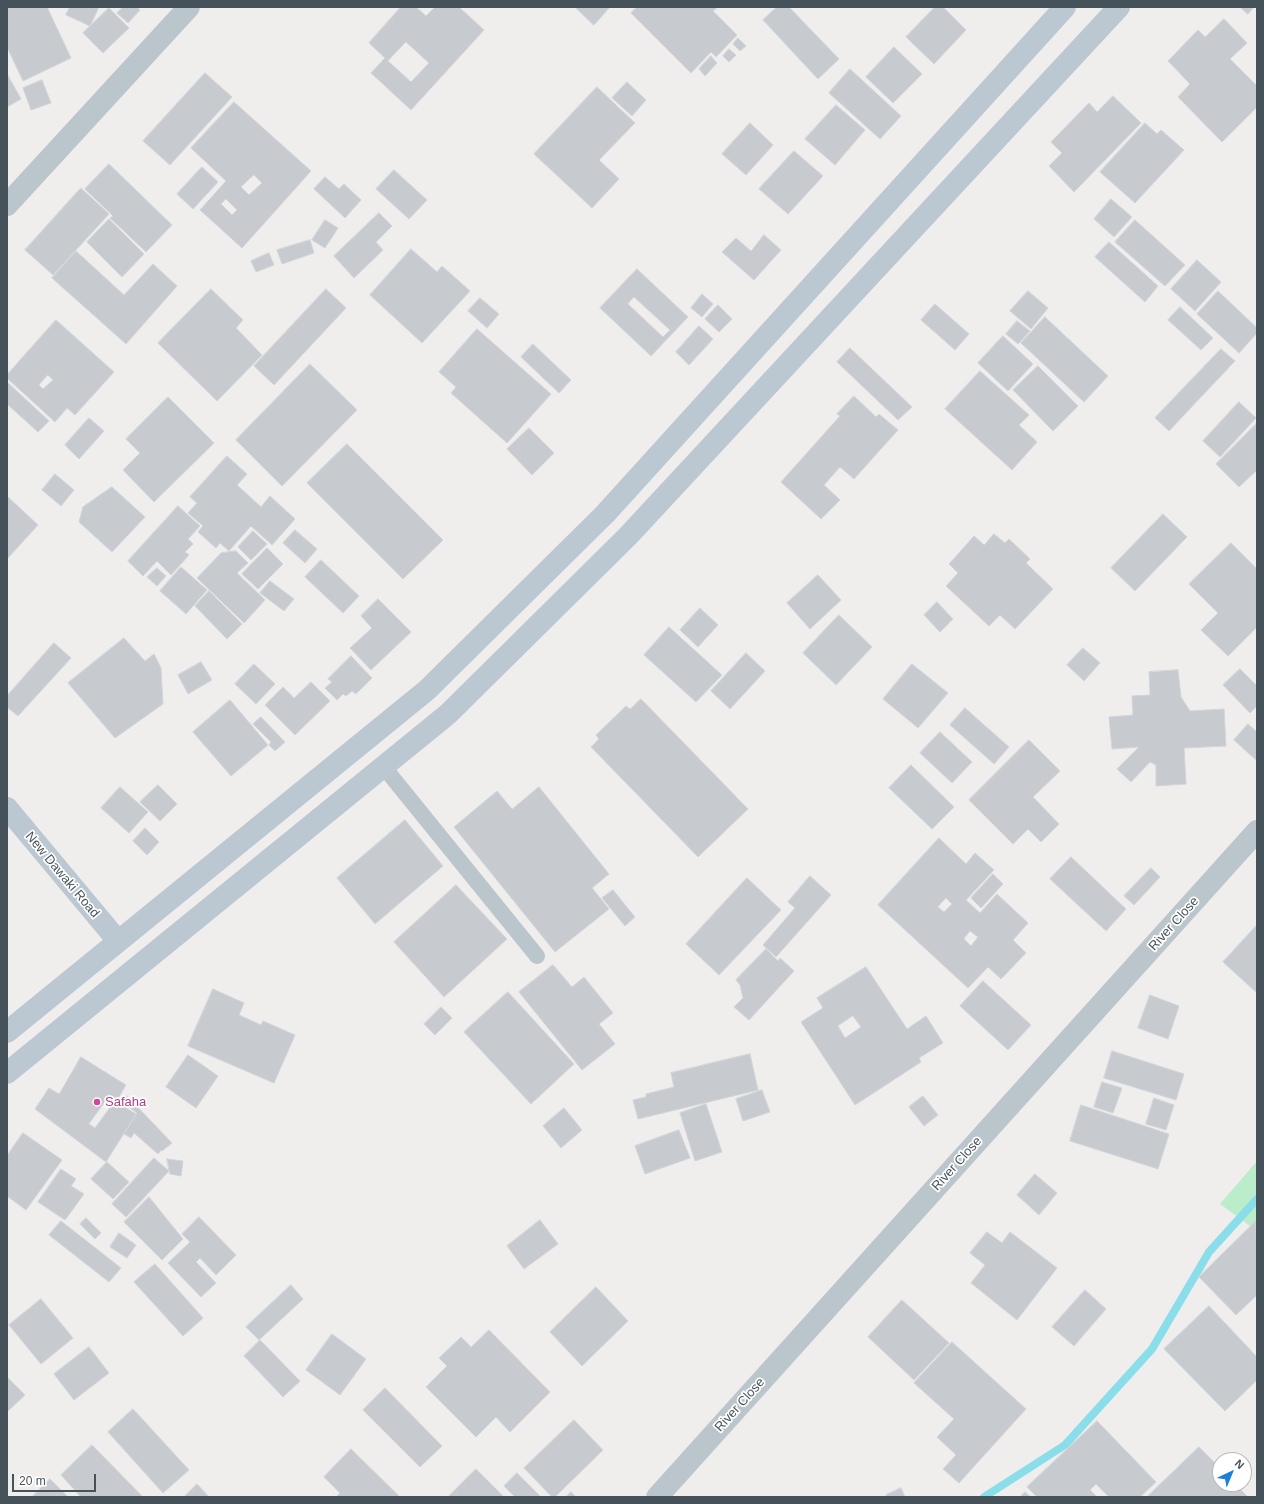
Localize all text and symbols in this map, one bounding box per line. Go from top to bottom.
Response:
street label: New Dawaki Road [22,829,102,921]
street label: River Close [1146,894,1202,954]
place label: Safaha [105,1094,146,1110]
marker: Safaha [92,1097,102,1107]
street label: River Close [929,1134,985,1194]
street label: River Close [712,1375,768,1435]
north arrow [1212,1452,1252,1492]
text: N [1233,1457,1247,1471]
scale bar [14,1466,98,1492]
text: 20 m [19,1474,46,1488]

